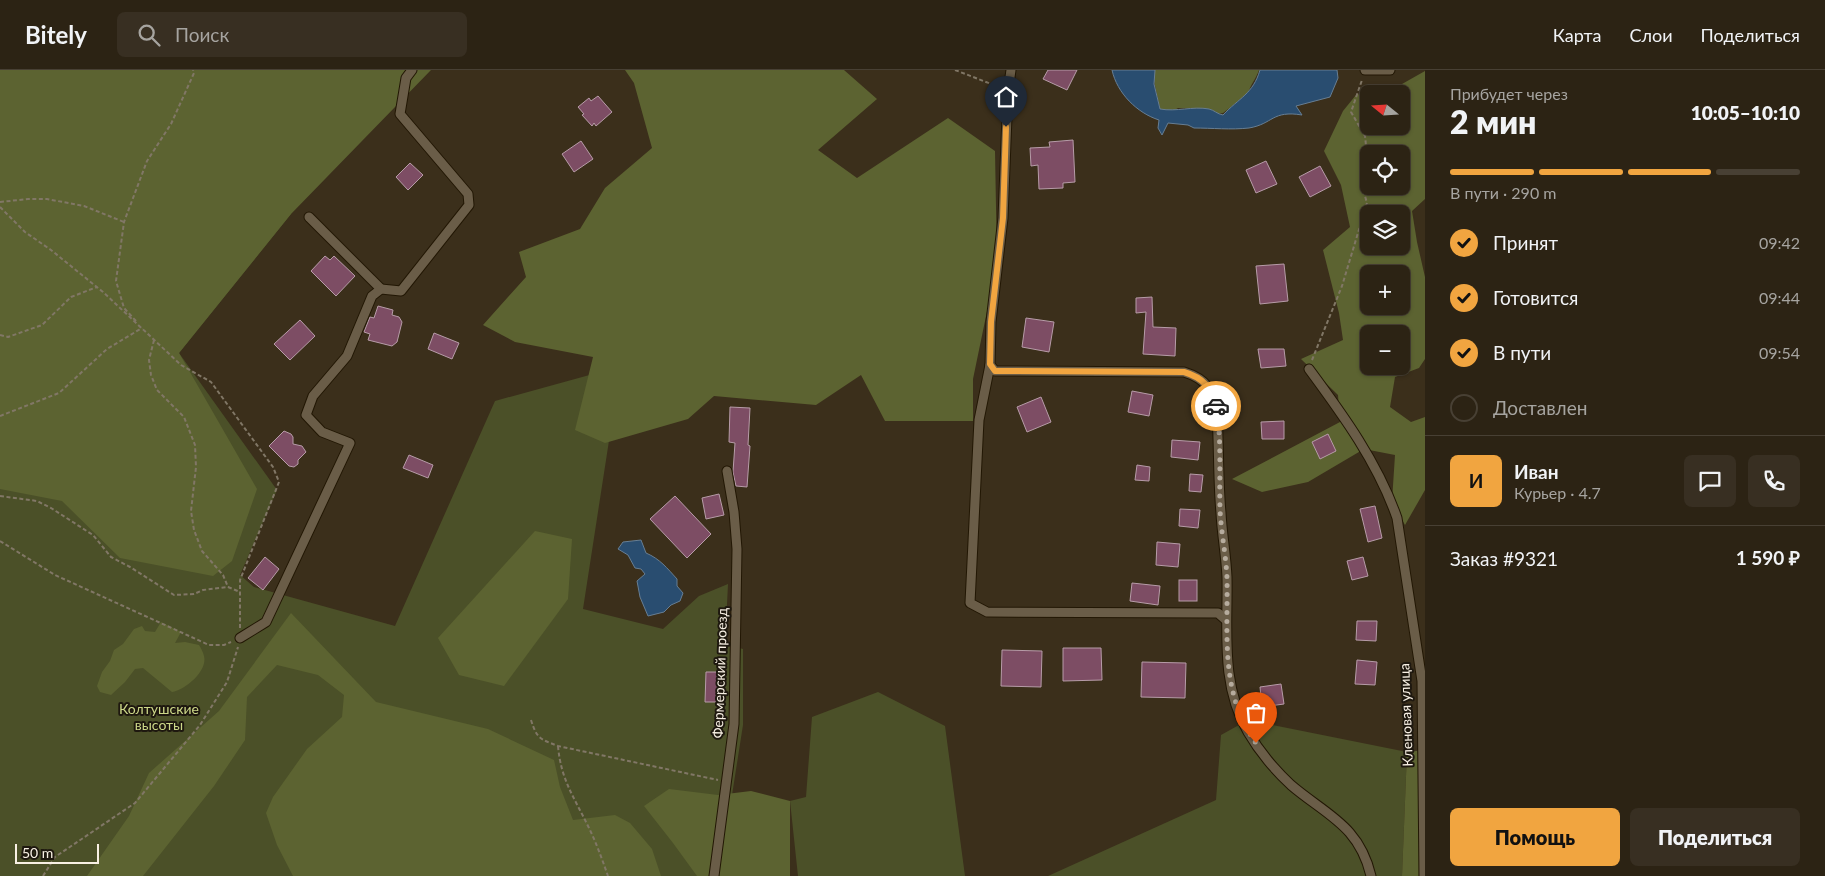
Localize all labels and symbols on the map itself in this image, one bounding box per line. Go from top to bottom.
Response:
pin [985,76,1027,127]
north arrow [1360,85,1410,135]
courier [1191,381,1241,431]
street label: Фермерский проезд [709,607,730,739]
street label: Кленовая улица [1395,663,1416,767]
pin [1235,692,1277,743]
park label: Колтушские высоты [119,700,199,733]
scale bar [15,841,99,864]

